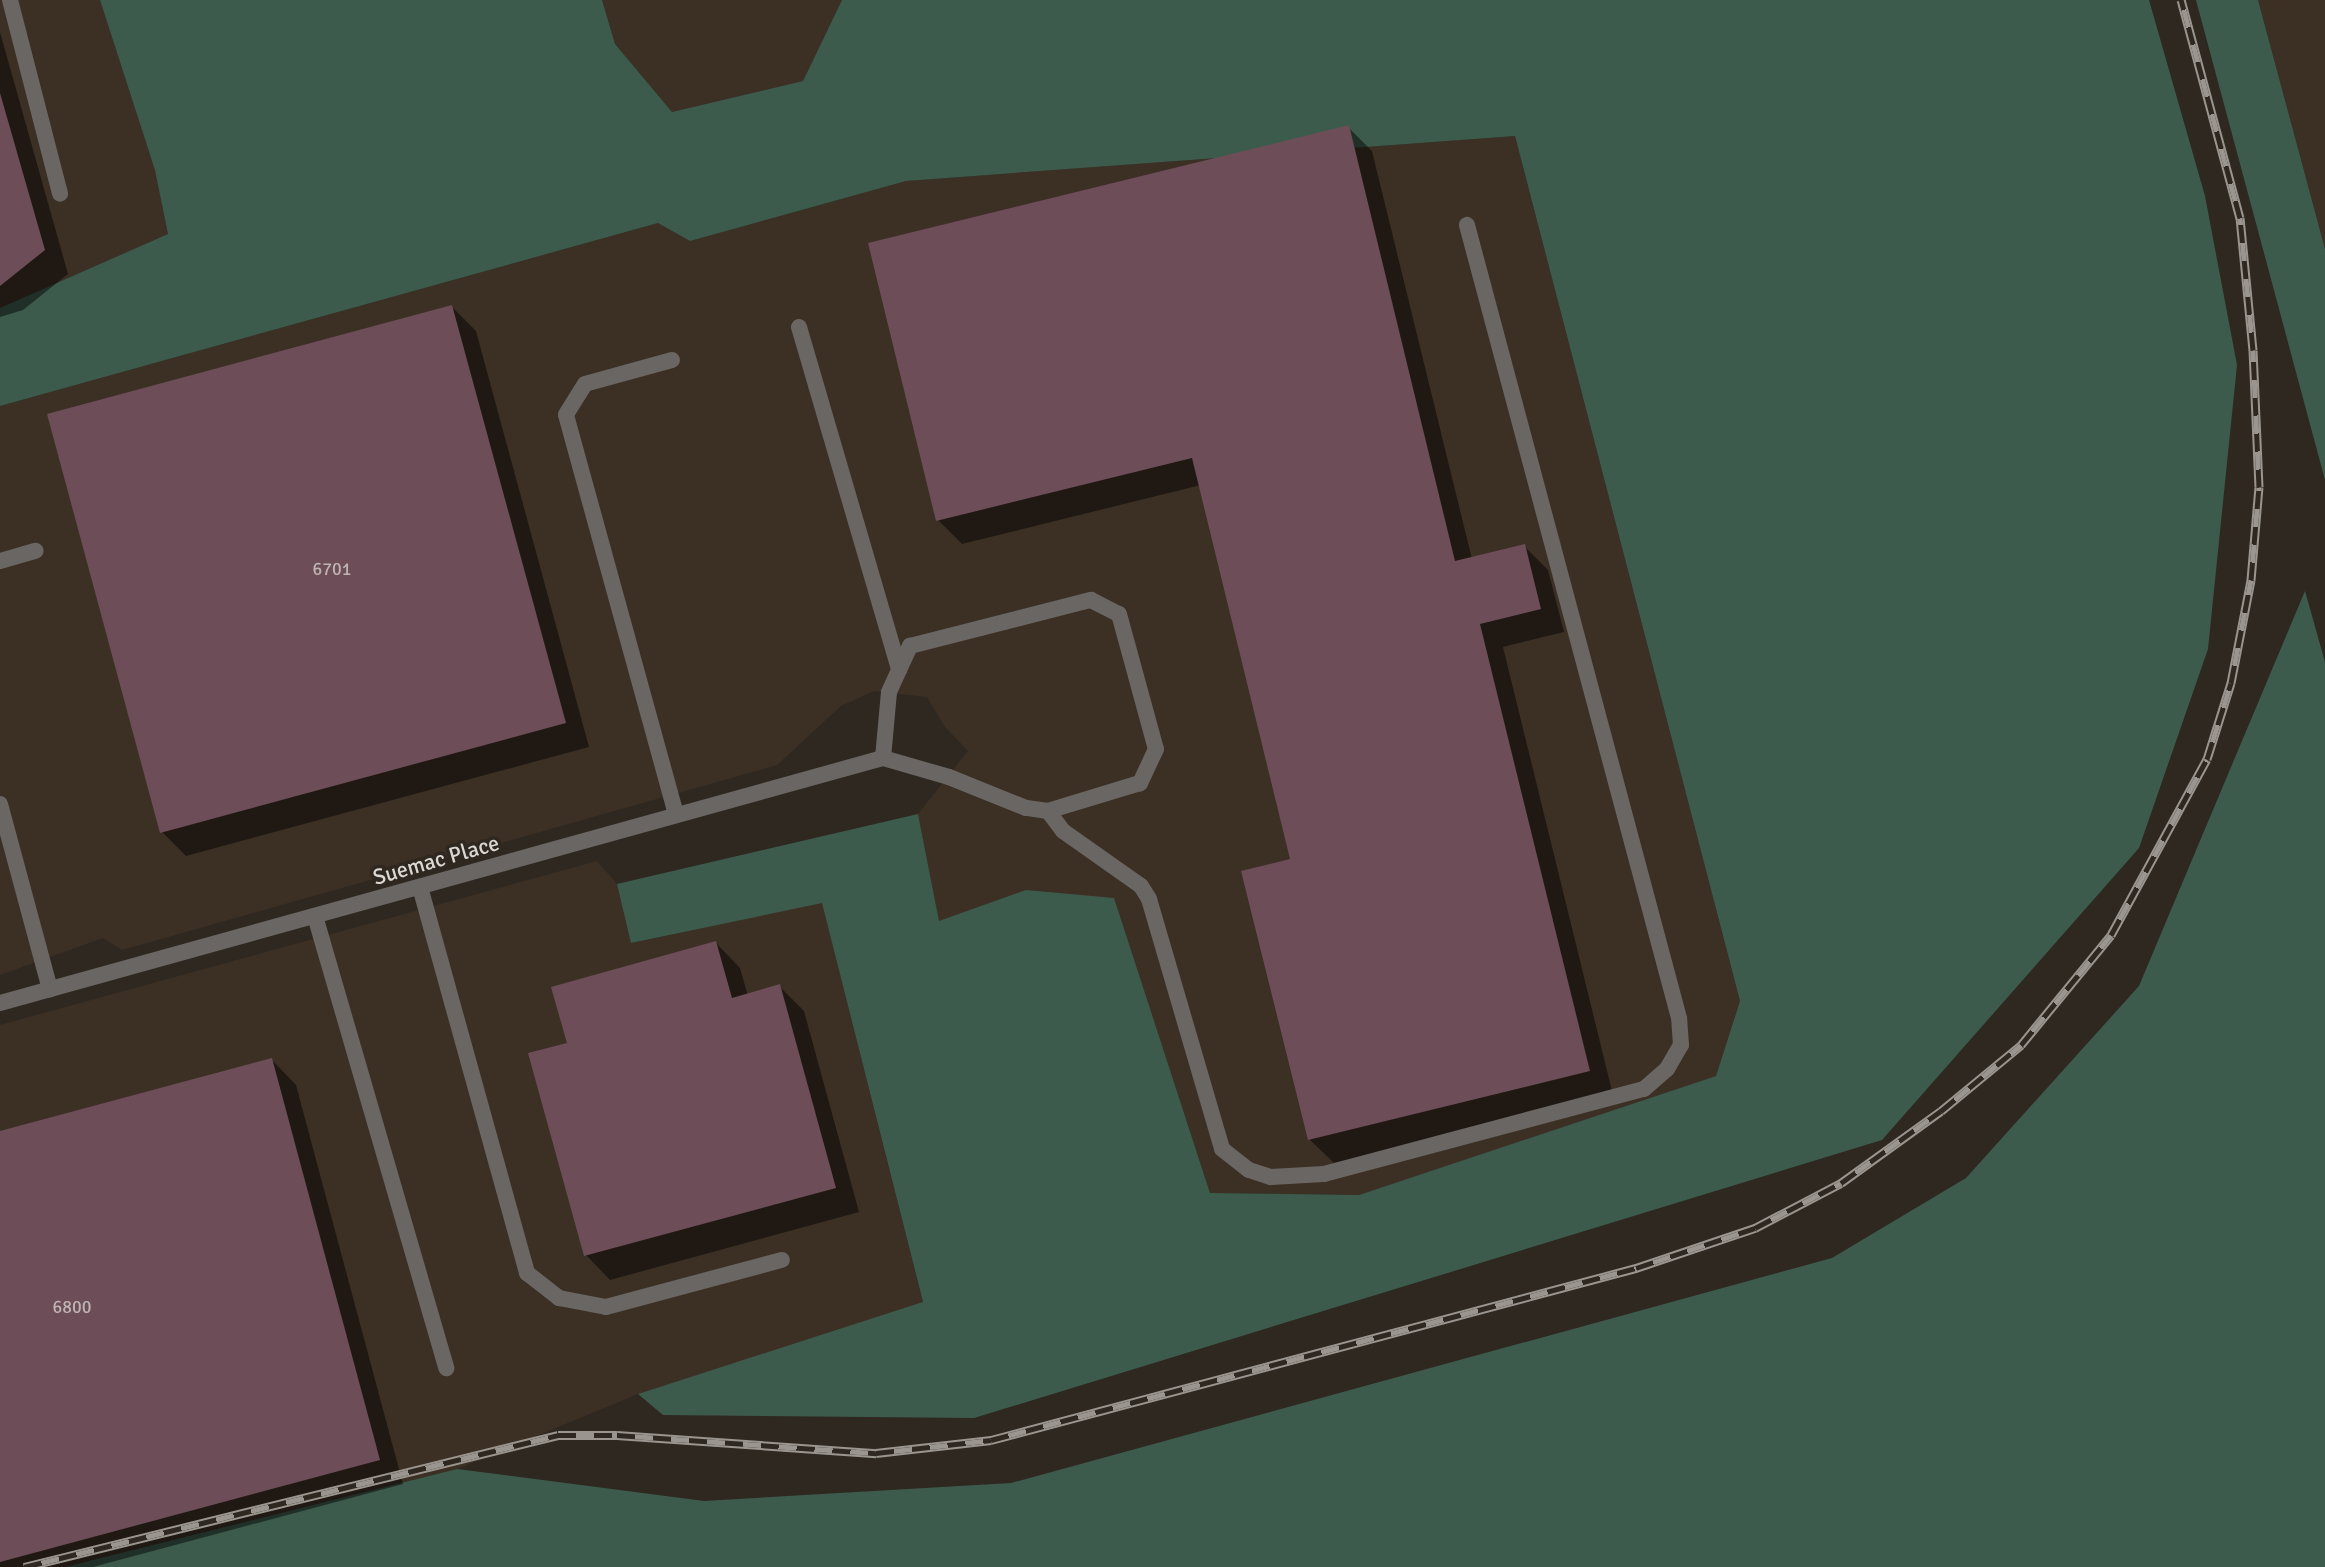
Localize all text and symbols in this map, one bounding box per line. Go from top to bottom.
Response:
house number: 6701 [313,558,351,580]
street label: Suemac Place [370,829,502,891]
house number: 6800 [53,1296,91,1318]

